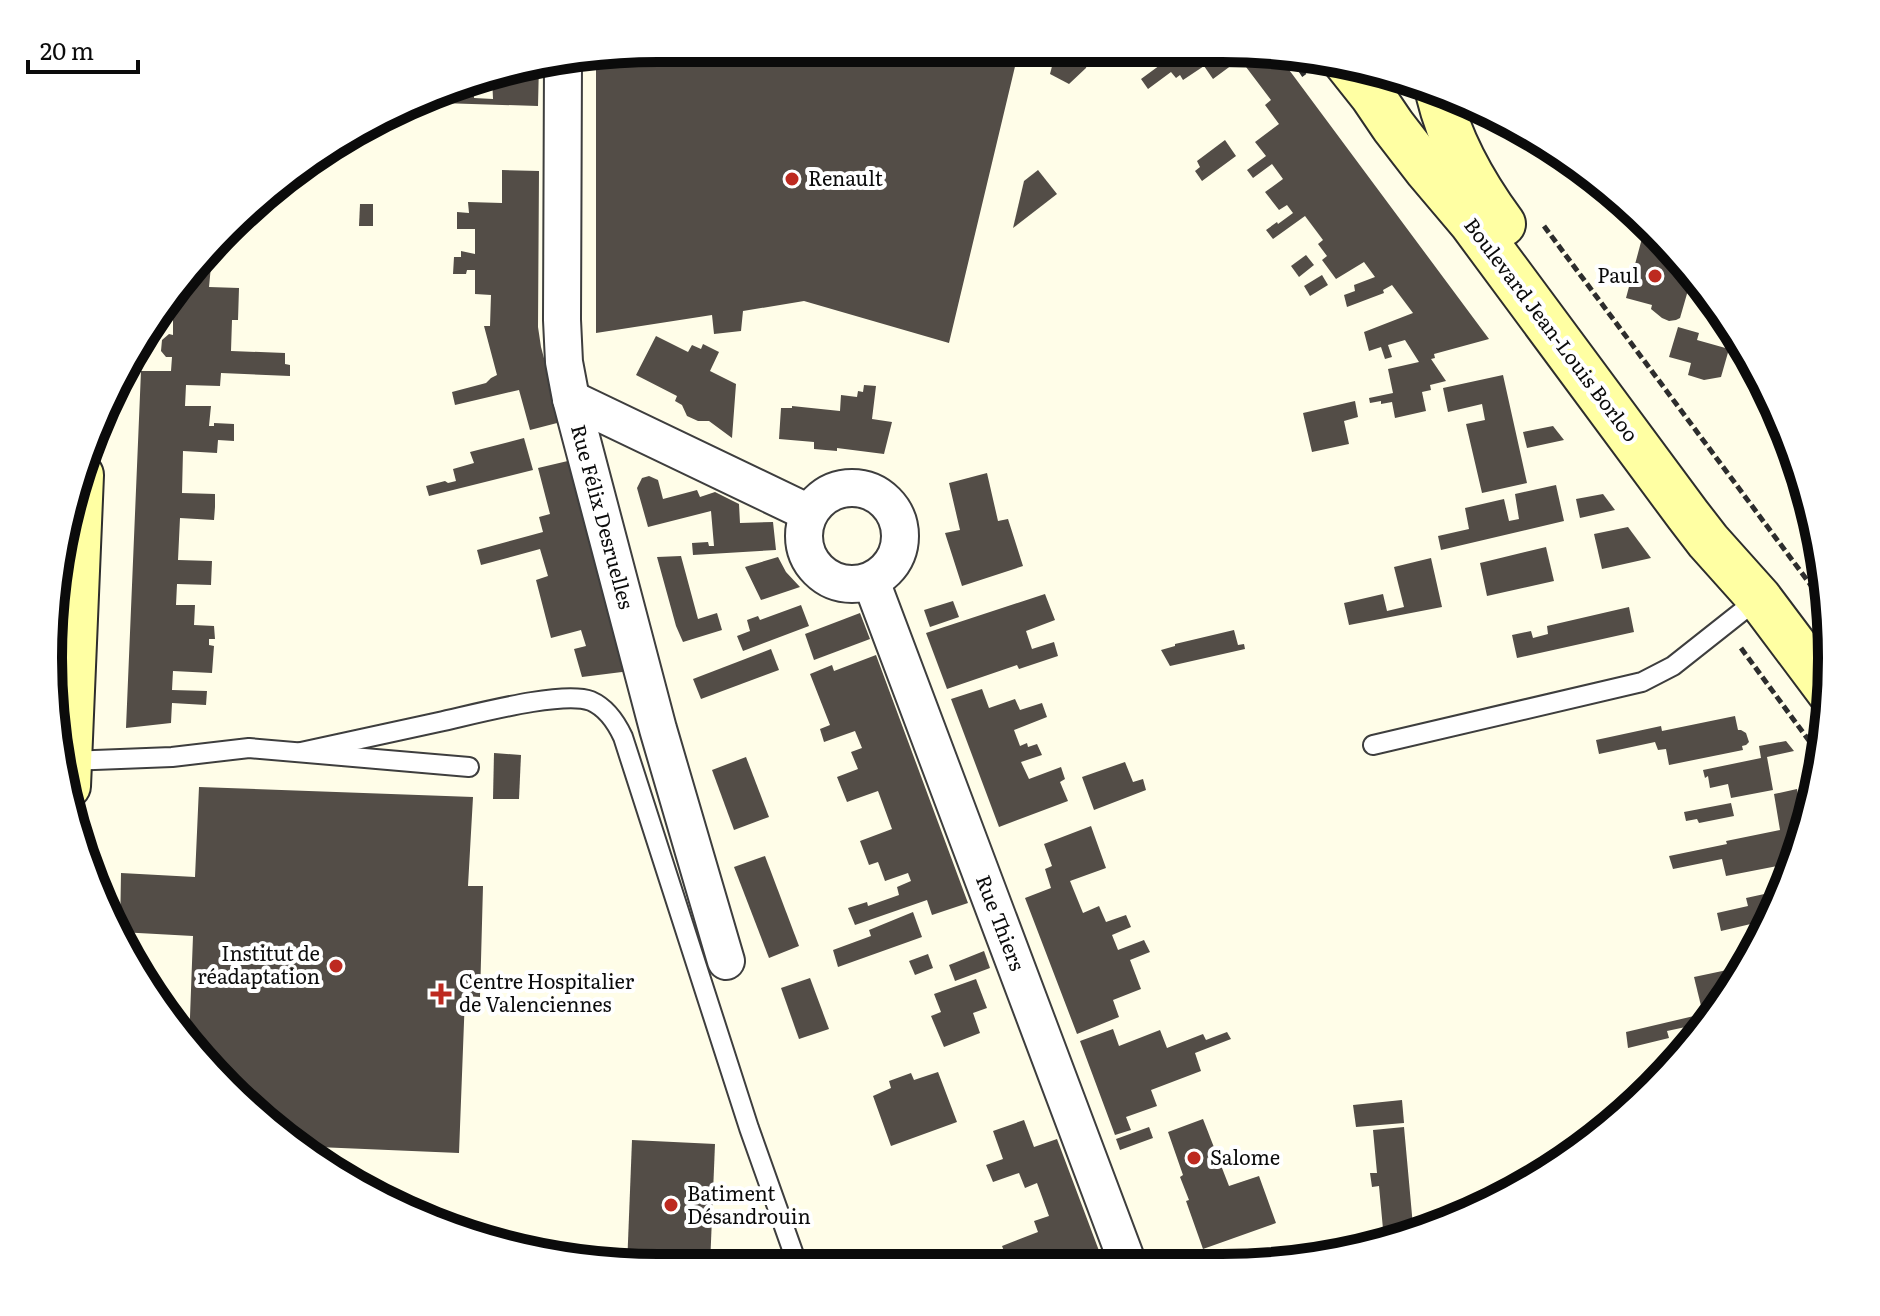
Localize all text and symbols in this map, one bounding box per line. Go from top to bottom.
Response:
scale bar [28,24,138,74]
text: 20 m [40,32,94,67]
place label: Renault [808,162,883,192]
marker: Renault [783,170,801,188]
street label: Boulevard Jean-Louis Borloo [1458,210,1647,447]
place label: Paul [1597,259,1639,289]
marker: Paul [1646,267,1664,285]
street label: Rue Félix Desruelles [565,421,643,612]
street label: Rue Thiers [970,870,1034,975]
place label: Institut de réadaptation [197,937,320,990]
marker: Institut de réadaptation [327,957,345,975]
place label: Centre Hospitalier de Valenciennes [459,965,635,1018]
marker: Centre Hospitalier de Valenciennes [430,983,452,1005]
place label: Salome [1210,1141,1280,1171]
marker: Salome [1185,1149,1203,1167]
place label: Batiment Désandrouin [687,1177,811,1230]
marker: Batiment Désandrouin [662,1196,680,1214]

